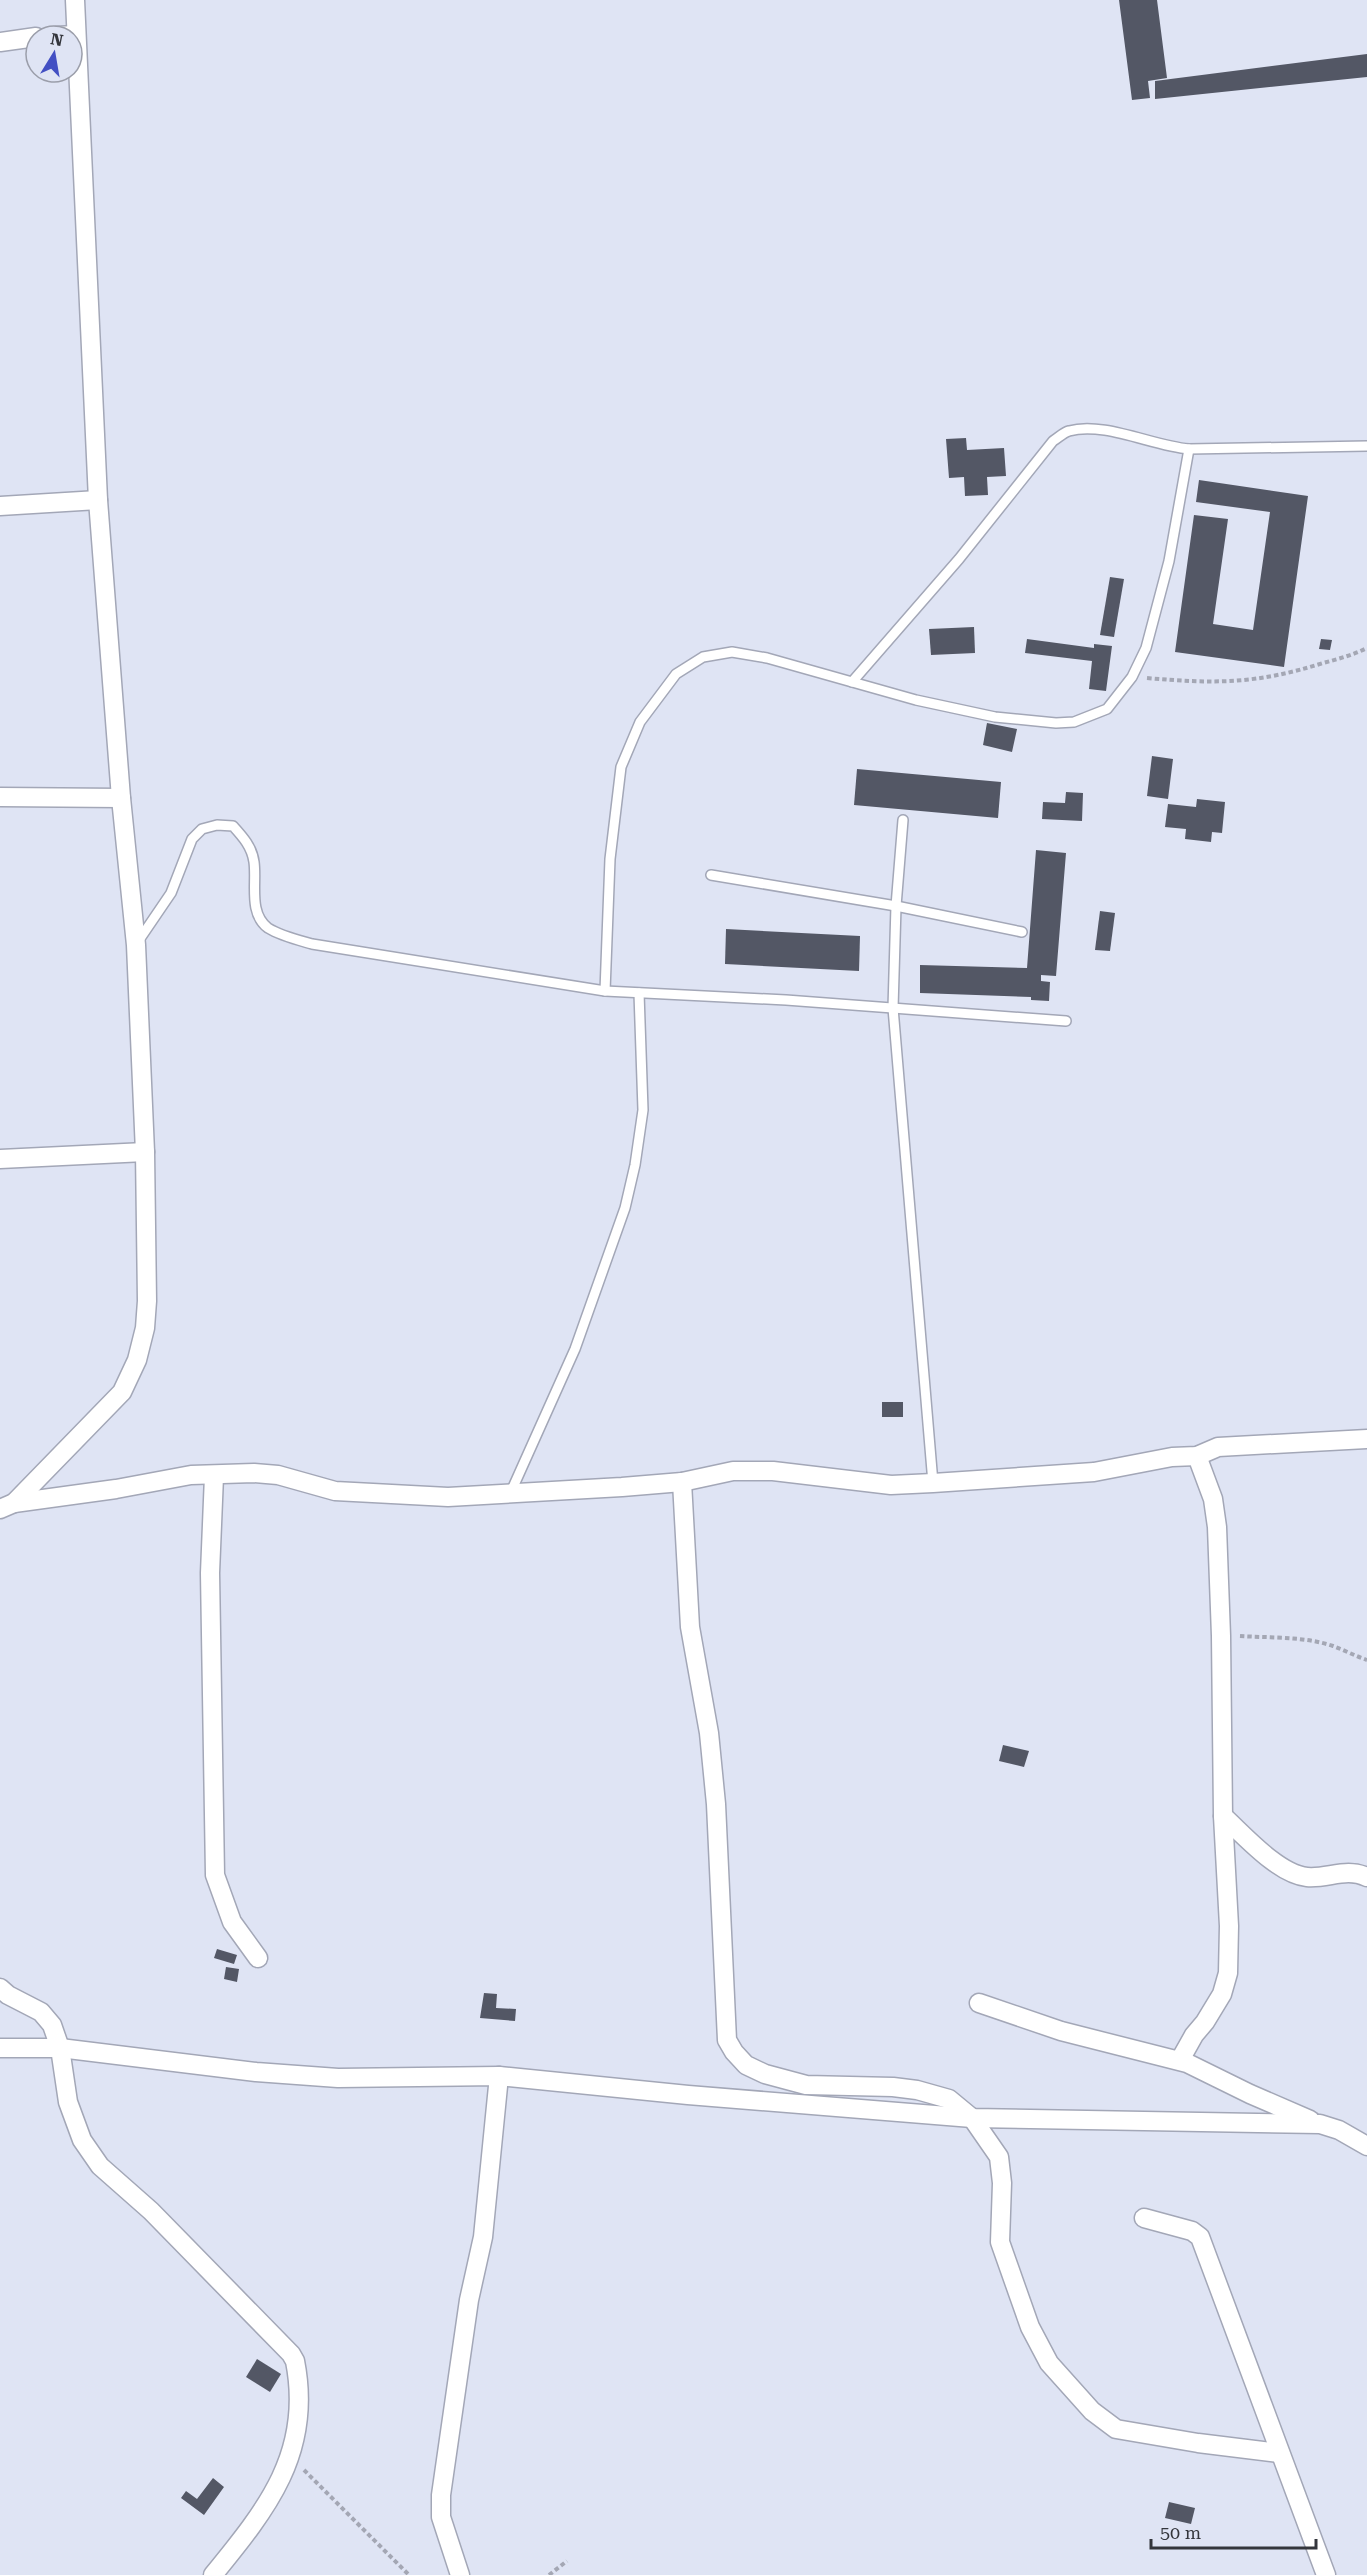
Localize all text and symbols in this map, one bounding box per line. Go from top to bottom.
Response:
north arrow [24,24,84,84]
text: N [49,29,65,50]
scale bar [1151,2512,1316,2550]
text: 50 m [1160,2522,1201,2543]

